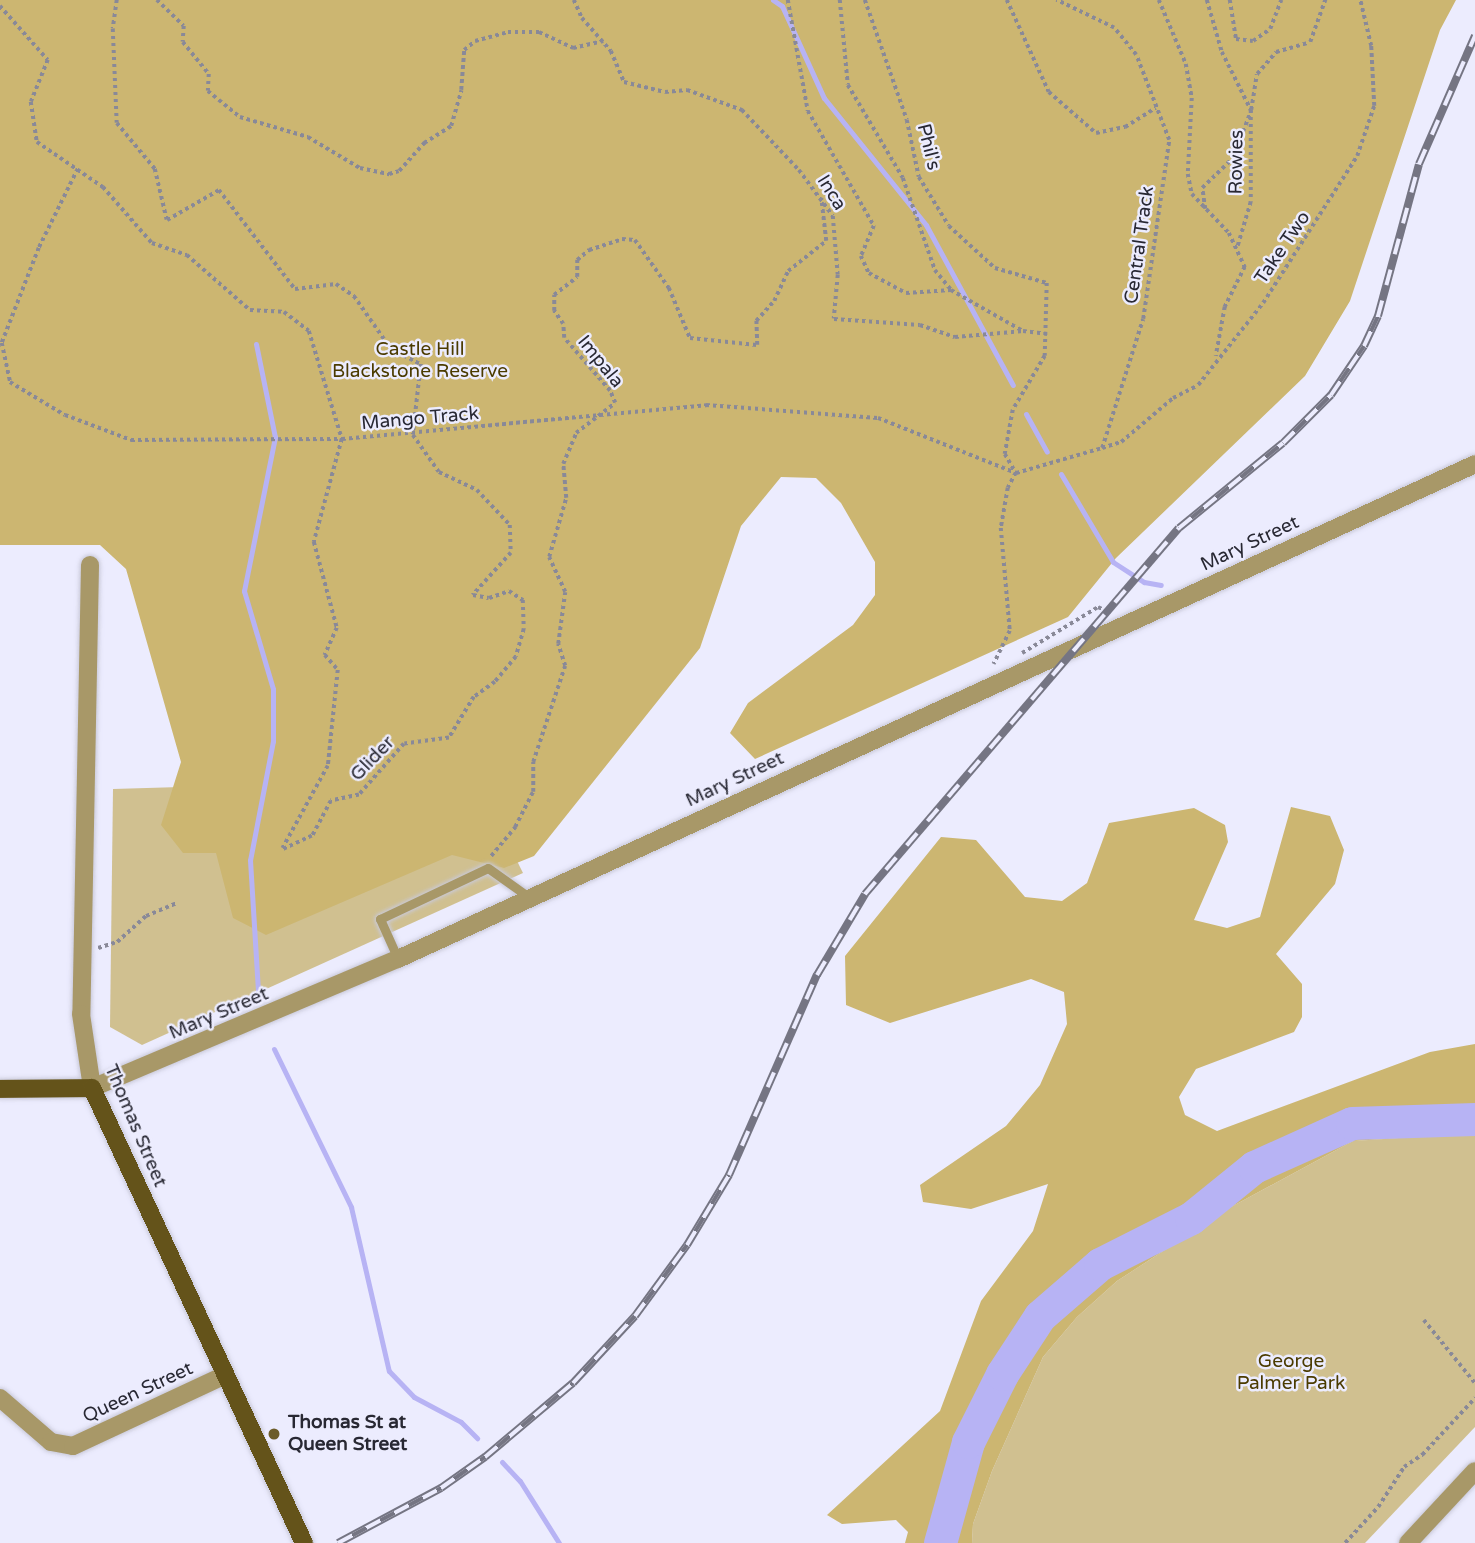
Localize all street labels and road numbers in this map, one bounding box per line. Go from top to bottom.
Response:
street label: Phil's [911,121,945,173]
street label: Rowies [1225,130,1249,194]
street label: Inca [811,171,851,215]
street label: Central Track [1120,185,1160,305]
street label: Take Two [1250,207,1316,289]
street label: Impala [572,331,628,393]
street label: Mango Track [360,403,480,435]
street label: Mary Street [1197,511,1303,577]
street label: Glider [346,732,400,786]
street label: Mary Street [682,747,788,813]
street label: Mary Street [166,983,272,1045]
street label: Thomas Street [99,1061,171,1191]
street label: Queen Street [79,1357,197,1429]

